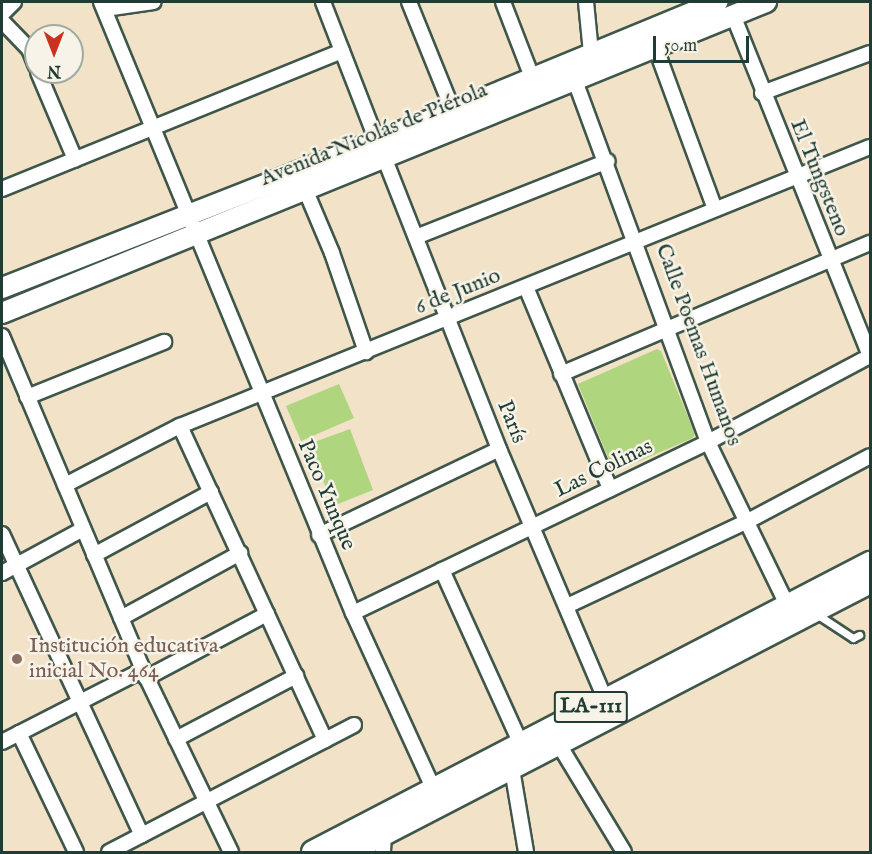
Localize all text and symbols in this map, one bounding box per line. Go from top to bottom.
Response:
north arrow [24,24,84,84]
scale bar [656,24,752,62]
text: 50 m [664,35,697,58]
text: N [47,60,61,80]
street label: Avenida Nicolás de Piérola [257,77,491,193]
street label: El Tungsteno [783,115,855,241]
street label: Calle Poemas Humanos [649,240,747,450]
street label: 6 de Junio [411,263,505,321]
street label: París [491,397,531,447]
street label: Las Colinas [551,434,657,504]
street label: Paco Yunque [291,436,361,554]
place label: Institución educativa inicial No. 464 [29,633,218,684]
marker: Institución educativa inicial No. 464 [10,652,24,666]
road number: LA-111 [554,689,628,725]

